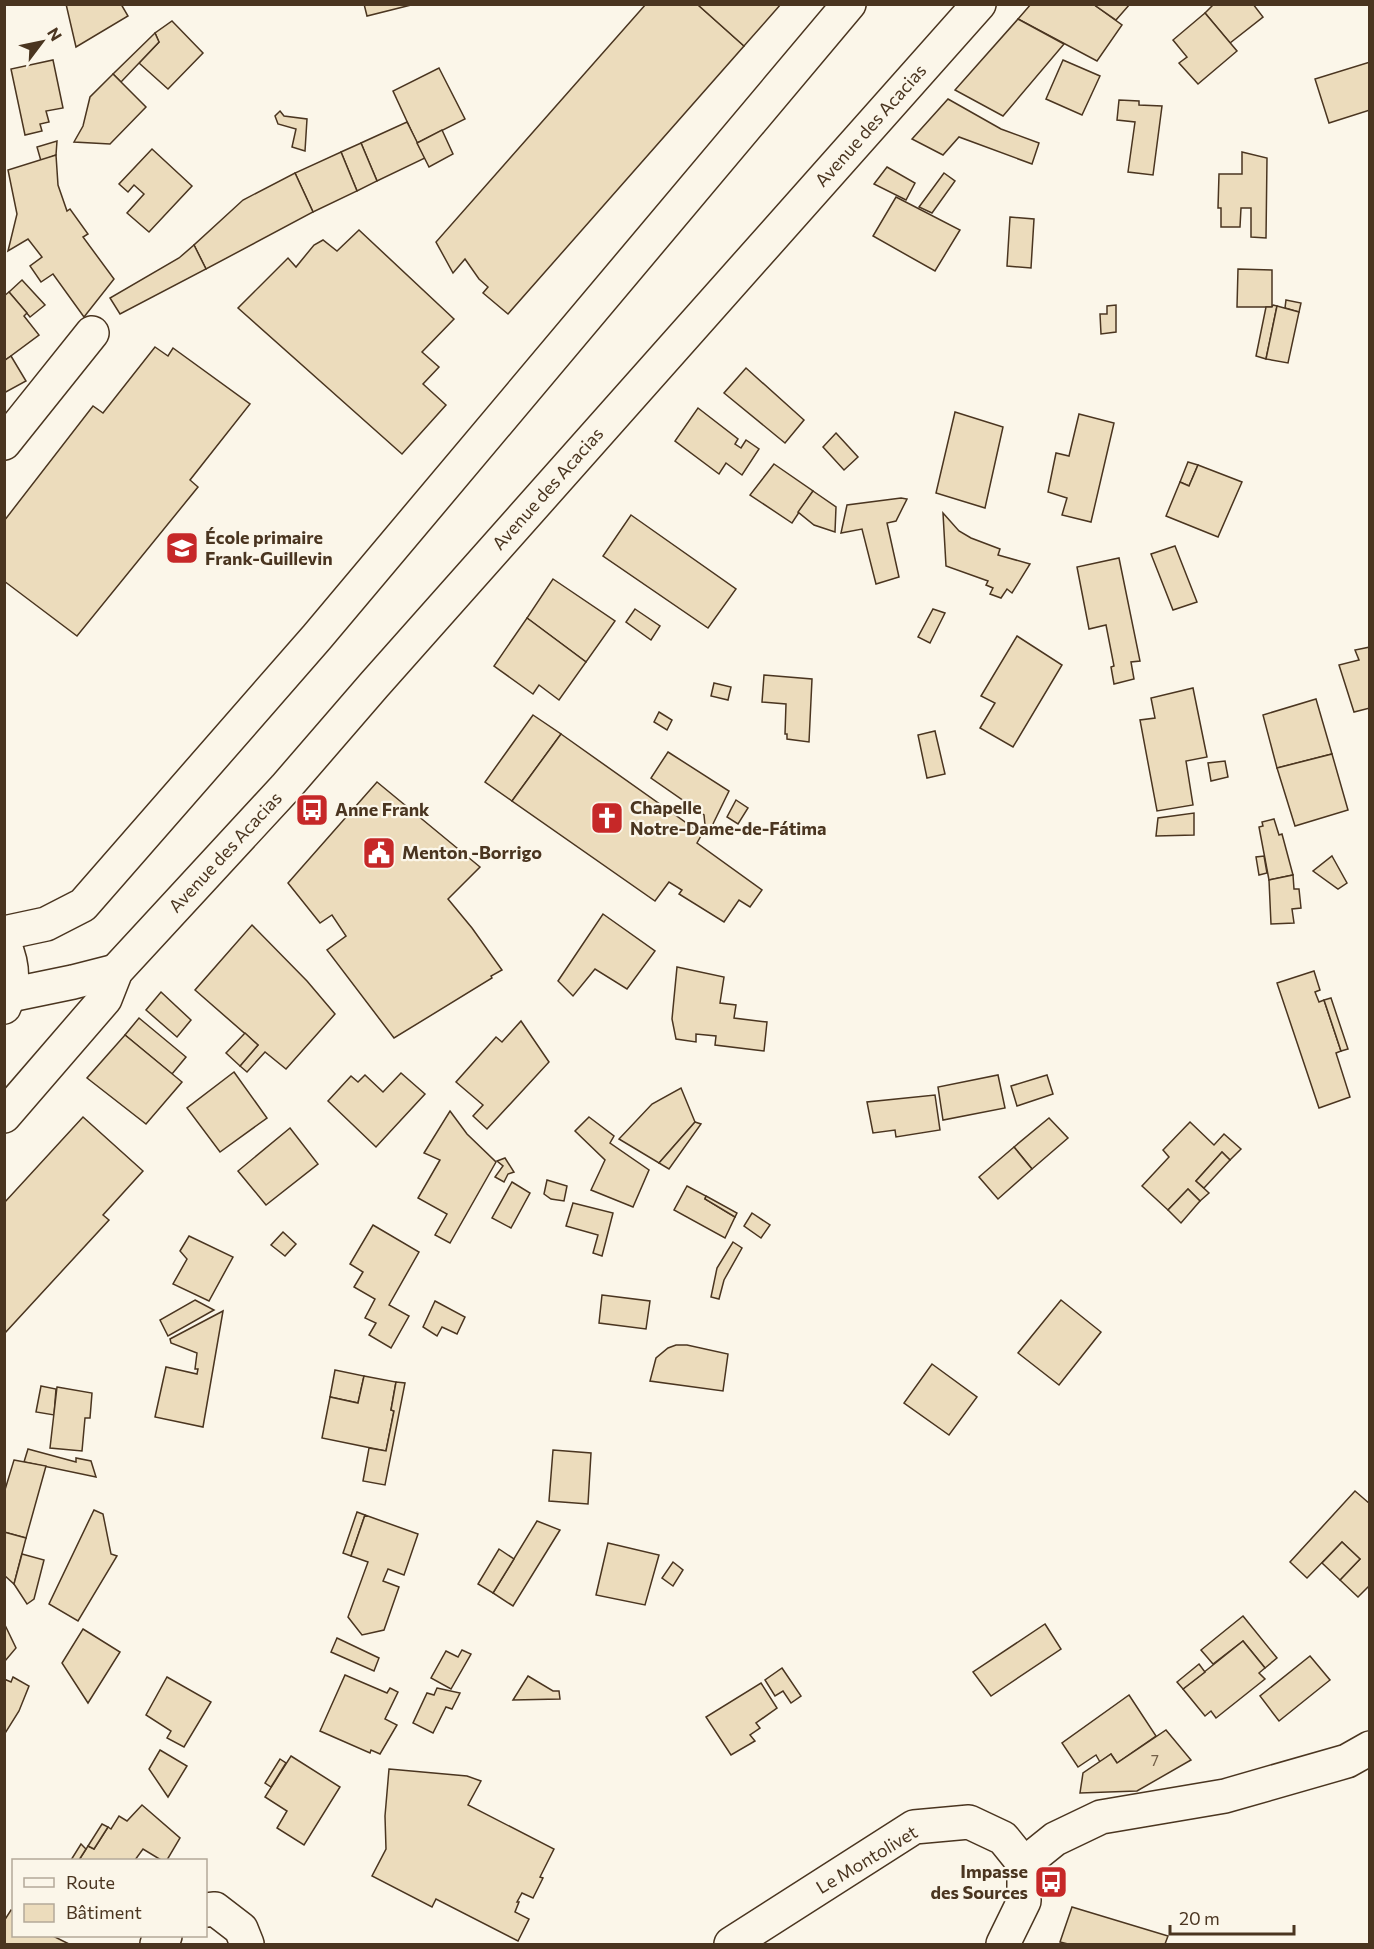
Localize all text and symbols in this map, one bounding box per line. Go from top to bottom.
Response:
north arrow [12,12,72,72]
text: N [44,24,66,44]
street label: Avenue des Acacias [810,59,930,191]
street label: Avenue des Acacias [487,423,608,554]
place label: École primaire Frank-Guillevin [205,526,333,569]
school or university icon: École primaire Frank-Guillevin [164,530,200,566]
street label: Avenue des Acacias [164,787,286,917]
bus stop icon: Anne Frank [294,792,330,828]
place label: Chapelle Notre-Dame-de-Fátima [630,796,827,839]
place label: Anne Frank [335,798,430,820]
church icon: Chapelle Notre-Dame-de-Fátima [589,800,625,836]
public building icon: Menton -Borrigo [361,835,397,871]
place label: Menton -Borrigo [402,841,542,863]
house number: 7 [1151,1751,1159,1769]
street label: Le Montolivet [812,1820,921,1898]
legend [12,1859,207,1937]
place label: Impasse des Sources [931,1860,1028,1903]
bus stop icon: Impasse des Sources [1033,1864,1069,1900]
text: Route [66,1871,115,1893]
scale bar [1170,1898,1294,1936]
text: Bâtiment [66,1901,142,1923]
text: 20 m [1179,1907,1220,1929]

